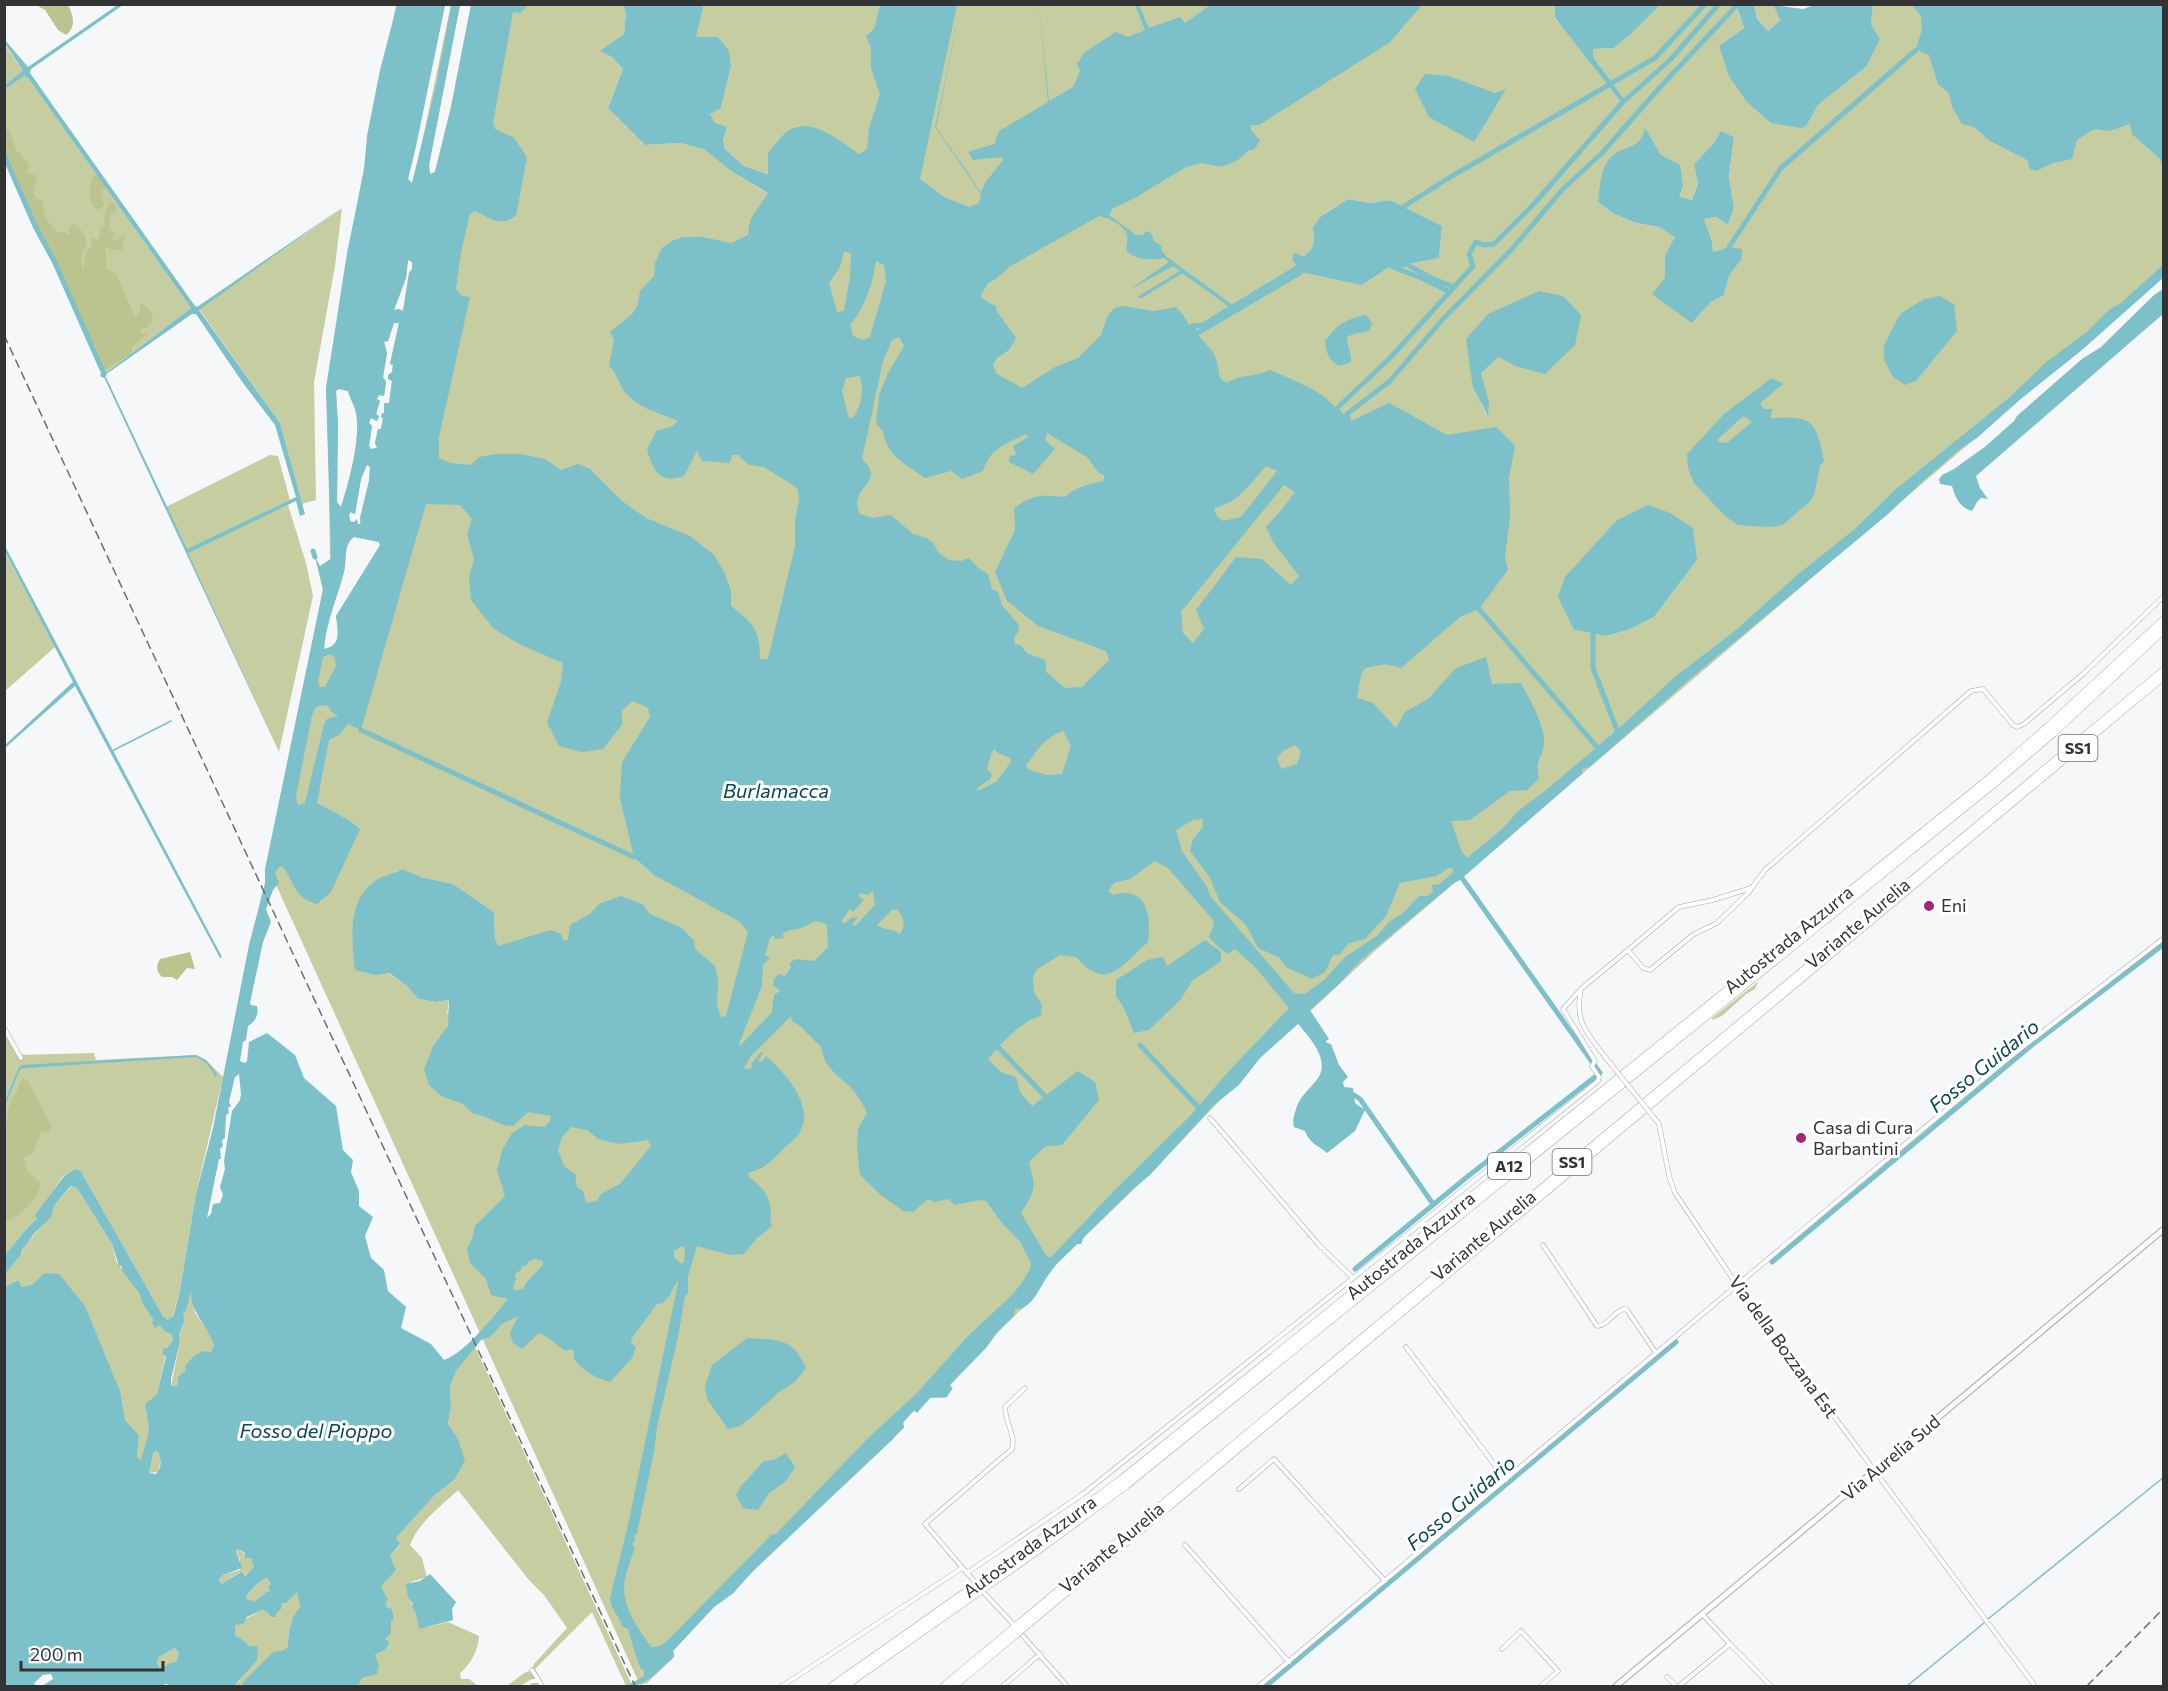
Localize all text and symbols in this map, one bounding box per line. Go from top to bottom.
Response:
road number: SS1 [2058,735,2098,761]
water label: Burlamacca [723,778,829,802]
street label: Variante Aurelia [1801,873,1914,973]
street label: Autostrada Azzurra [1720,881,1857,998]
place label: Eni [1941,894,1967,916]
marker: Eni [1922,899,1936,913]
water label: Fosso Guidario [1923,1013,2043,1117]
place label: Casa di Cura Barbantini [1813,1116,1913,1159]
marker: Casa di Cura Barbantini [1794,1131,1808,1145]
road number: SS1 [1552,1149,1592,1175]
road number: A12 [1488,1153,1530,1179]
street label: Variante Aurelia [1427,1185,1540,1285]
street label: Autostrada Azzurra [1342,1187,1479,1304]
street label: Via della Bozzana Est [1725,1271,1843,1422]
street label: Via Aurelia Sud [1837,1410,1944,1505]
water label: Fosso del Pioppo [239,1418,393,1442]
water label: Fosso Guidario [1401,1450,1520,1555]
street label: Autostrada Azzurra [959,1490,1100,1602]
street label: Variante Aurelia [1055,1497,1168,1597]
scale bar [21,1634,164,1672]
text: 200 m [30,1643,83,1665]

